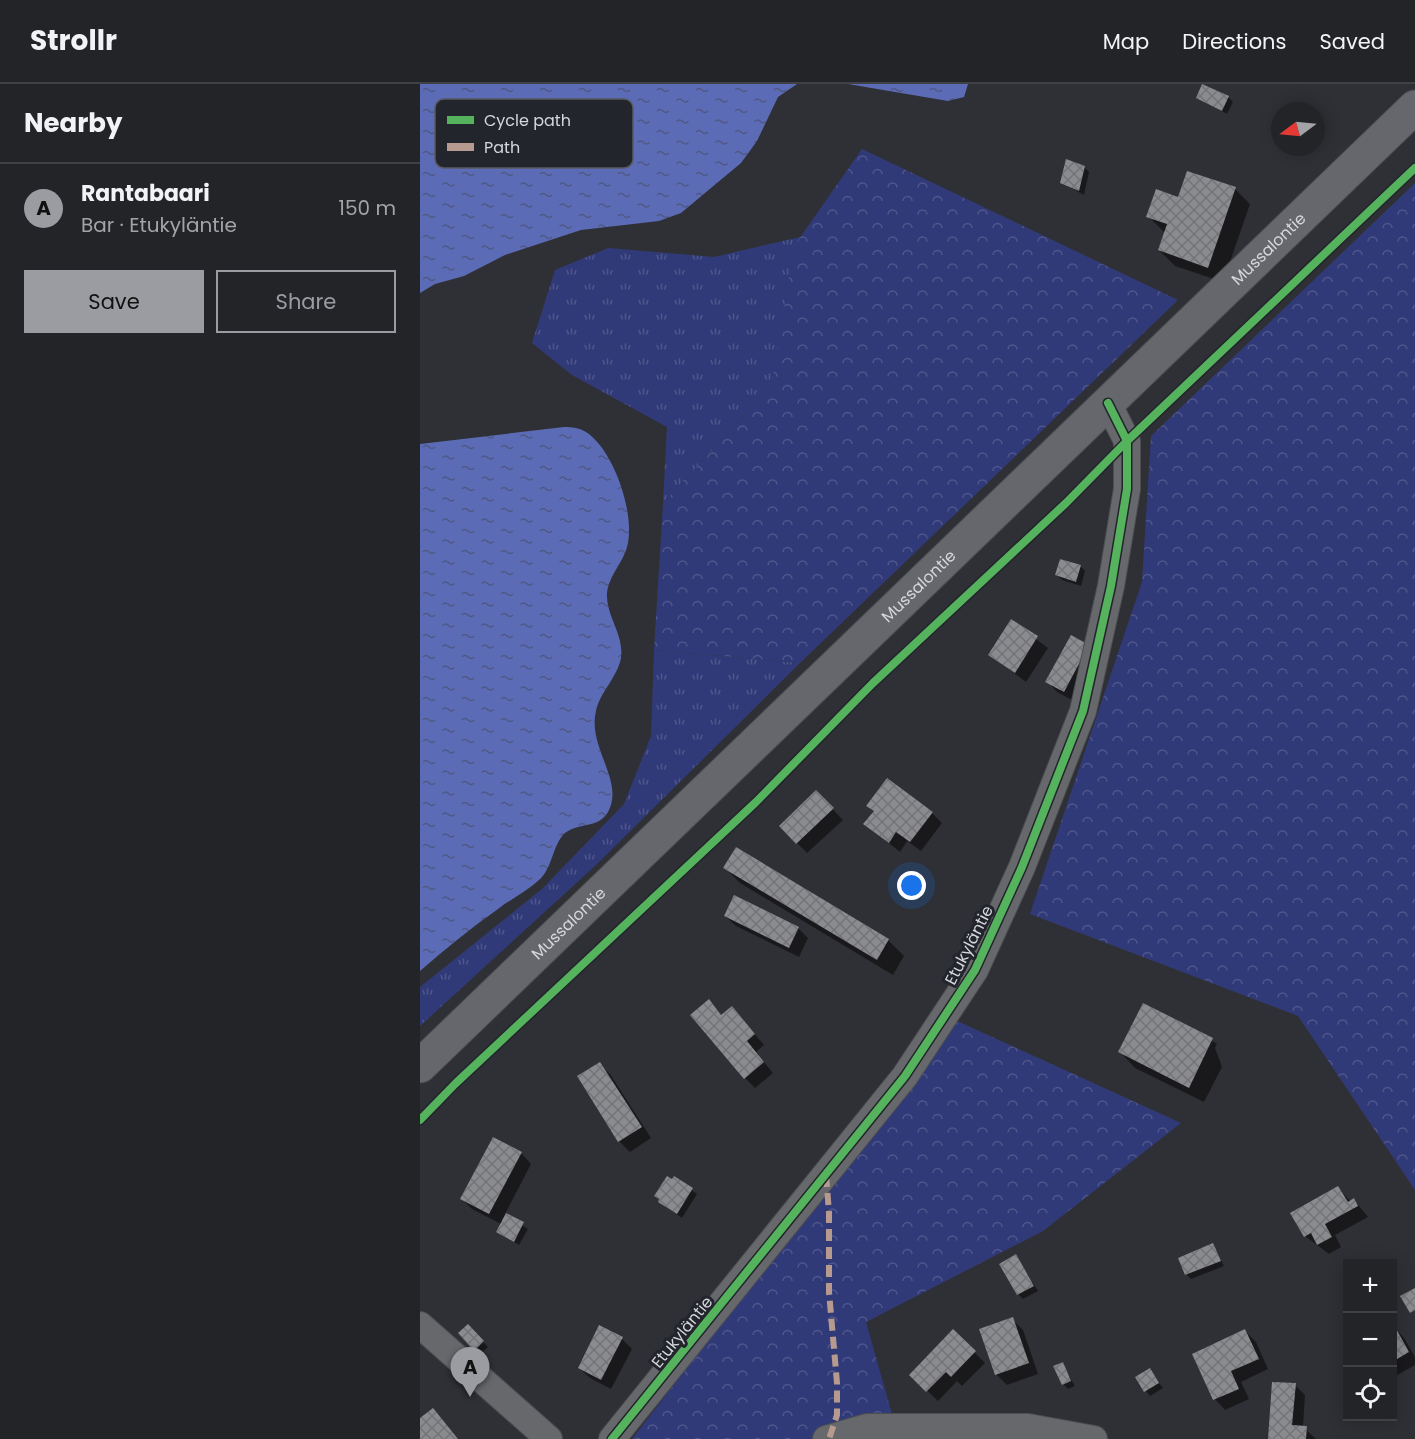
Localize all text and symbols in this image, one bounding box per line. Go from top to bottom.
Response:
text: Strollr [30,21,117,60]
text: Map [1103,27,1149,56]
text: Directions [1182,27,1286,56]
text: Saved [1319,27,1385,56]
legend [435,99,633,168]
north arrow [1271,102,1325,156]
text: Nearby [24,105,122,141]
text: Cycle path [484,109,571,132]
text: Path [484,136,520,159]
text: Rantabaari [81,178,210,209]
text: A [36,194,51,222]
text: 150 m [339,194,396,222]
street label: Mussalontie [1226,207,1311,290]
text: Bar · Etukyläntie [81,211,237,239]
button: Save [24,270,204,333]
button: Share [216,270,396,333]
street label: Mussalontie [876,544,961,627]
your location [897,871,926,900]
street label: Mussalontie [526,882,611,965]
street label: Etukyläntie [939,901,999,989]
map controls [1343,1259,1397,1421]
button: + [1343,1259,1397,1313]
street label: Etukyläntie [646,1291,718,1373]
button: − [1343,1313,1397,1367]
pin: A [451,1348,490,1397]
button: locate [1343,1367,1397,1421]

